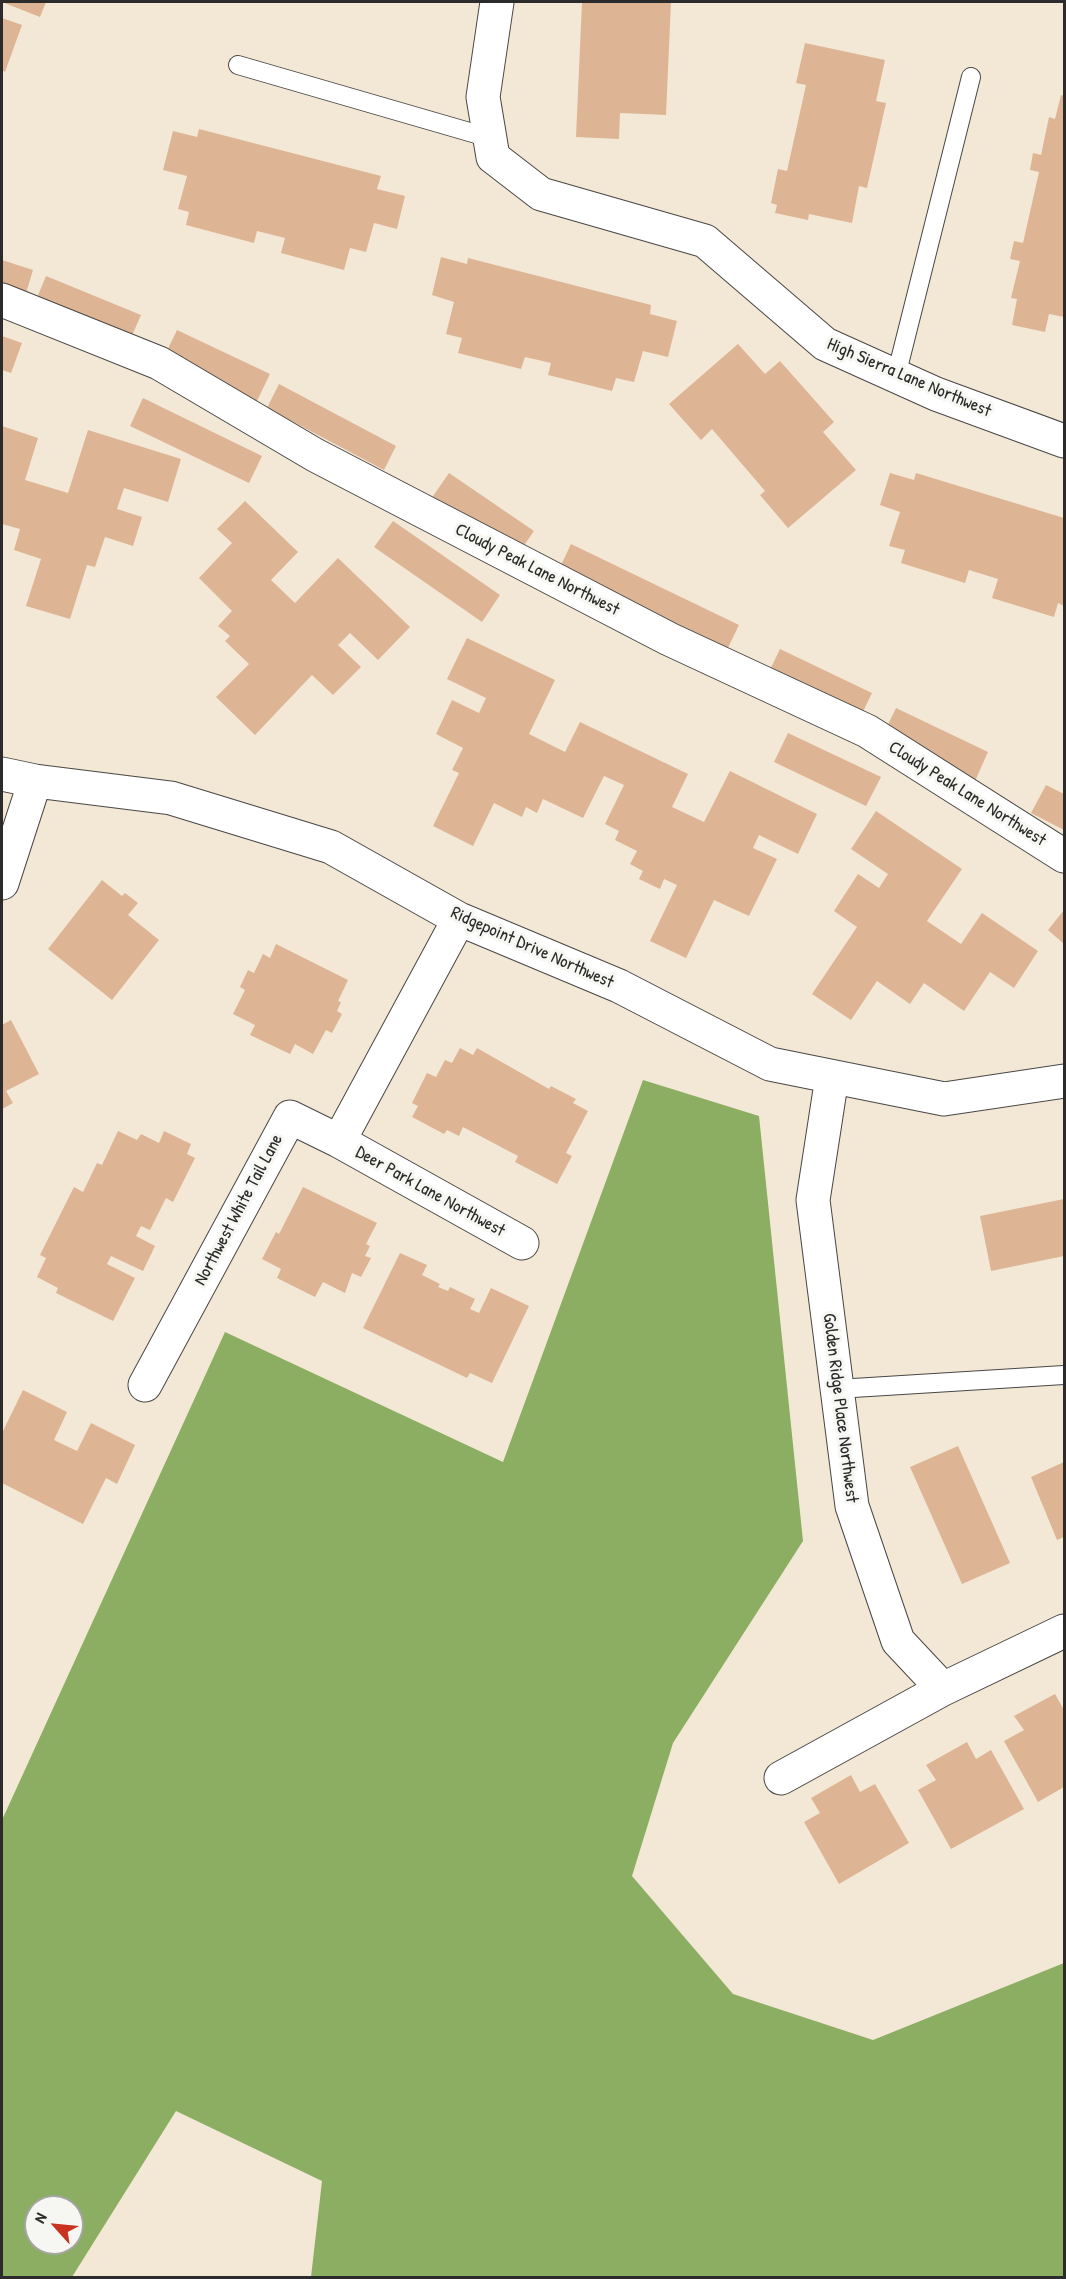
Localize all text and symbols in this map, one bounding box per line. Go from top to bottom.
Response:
street label: High Sierra Lane Northwest [824,334,994,422]
street label: Cloudy Peak Lane Northwest [451,519,623,621]
street label: Cloudy Peak Lane Northwest [884,737,1050,851]
street label: Ridgepoint Drive Northwest [447,902,617,994]
street label: Northwest White Tail Lane [190,1131,288,1289]
street label: Deer Park Lane Northwest [352,1142,508,1242]
street label: Golden Ridge Place Northwest [818,1312,862,1504]
north arrow [24,2195,84,2255]
text: N [28,2209,51,2227]

